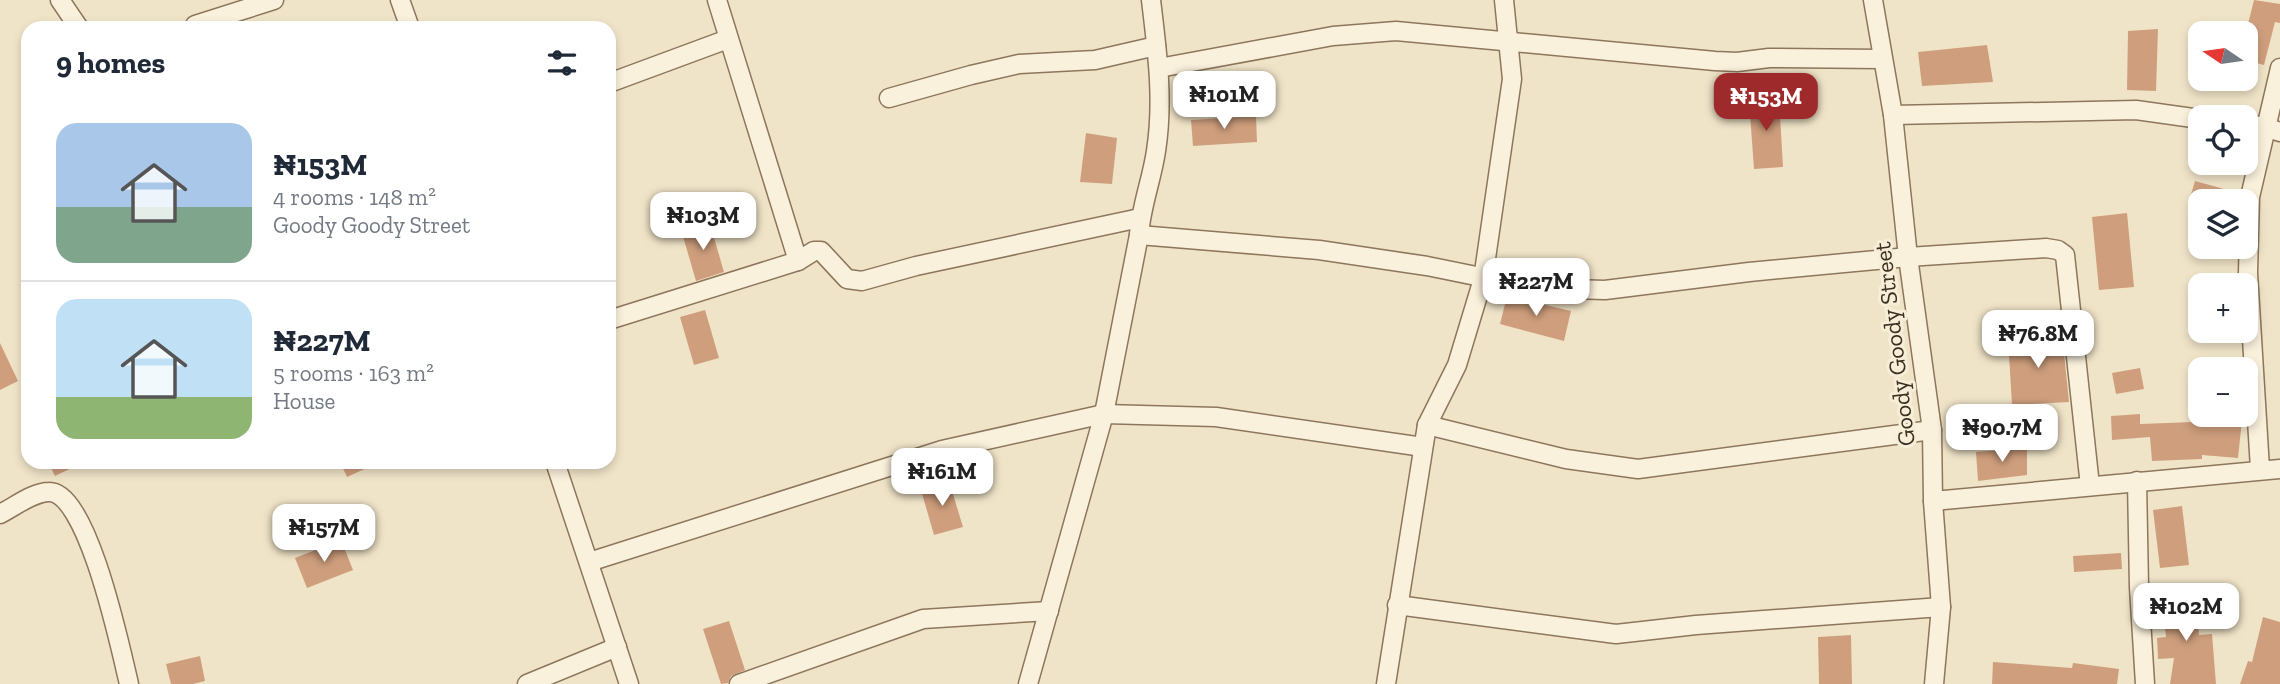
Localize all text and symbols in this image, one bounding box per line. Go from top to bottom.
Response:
north arrow [2188,21,2258,91]
map controls [2188,21,2258,427]
icon: filters [543,44,581,82]
text: 9 homes [56,45,165,81]
pin: ₦101M [1175,72,1273,131]
pin: ₦153M [1717,74,1815,133]
text: ₦101M [1189,80,1259,108]
text: ₦153M [1730,82,1802,110]
button: locate [2188,105,2258,175]
text: ₦153M [273,147,367,183]
icon: home [112,151,196,235]
text: 4 rooms · 148 m² [273,183,436,211]
button: layers [2188,189,2258,259]
pin: ₦103M [654,192,752,252]
text: ₦103M [666,201,740,229]
text: Goody Goody Street [273,211,470,239]
street label: Goody Goody Street [1867,240,1921,448]
pin: ₦227M [1487,258,1585,318]
text: ₦227M [1499,267,1573,295]
button: + [2188,273,2258,343]
pin: ₦76.8M [1981,310,2095,370]
text: ₦76.8M [1998,319,2078,347]
text: ₦227M [273,323,371,359]
icon: home [112,327,196,411]
button: − [2188,357,2258,427]
text: 5 rooms · 163 m² [273,359,434,387]
text: House [273,387,335,415]
pin: ₦90.7M [1945,405,2059,464]
text: ₦90.7M [1962,413,2042,441]
pin: ₦161M [893,448,991,508]
text: ₦161M [907,457,977,485]
pin: ₦157M [275,504,373,564]
text: ₦157M [288,513,360,541]
pin: ₦102M [2137,584,2235,643]
text: ₦102M [2149,592,2223,620]

